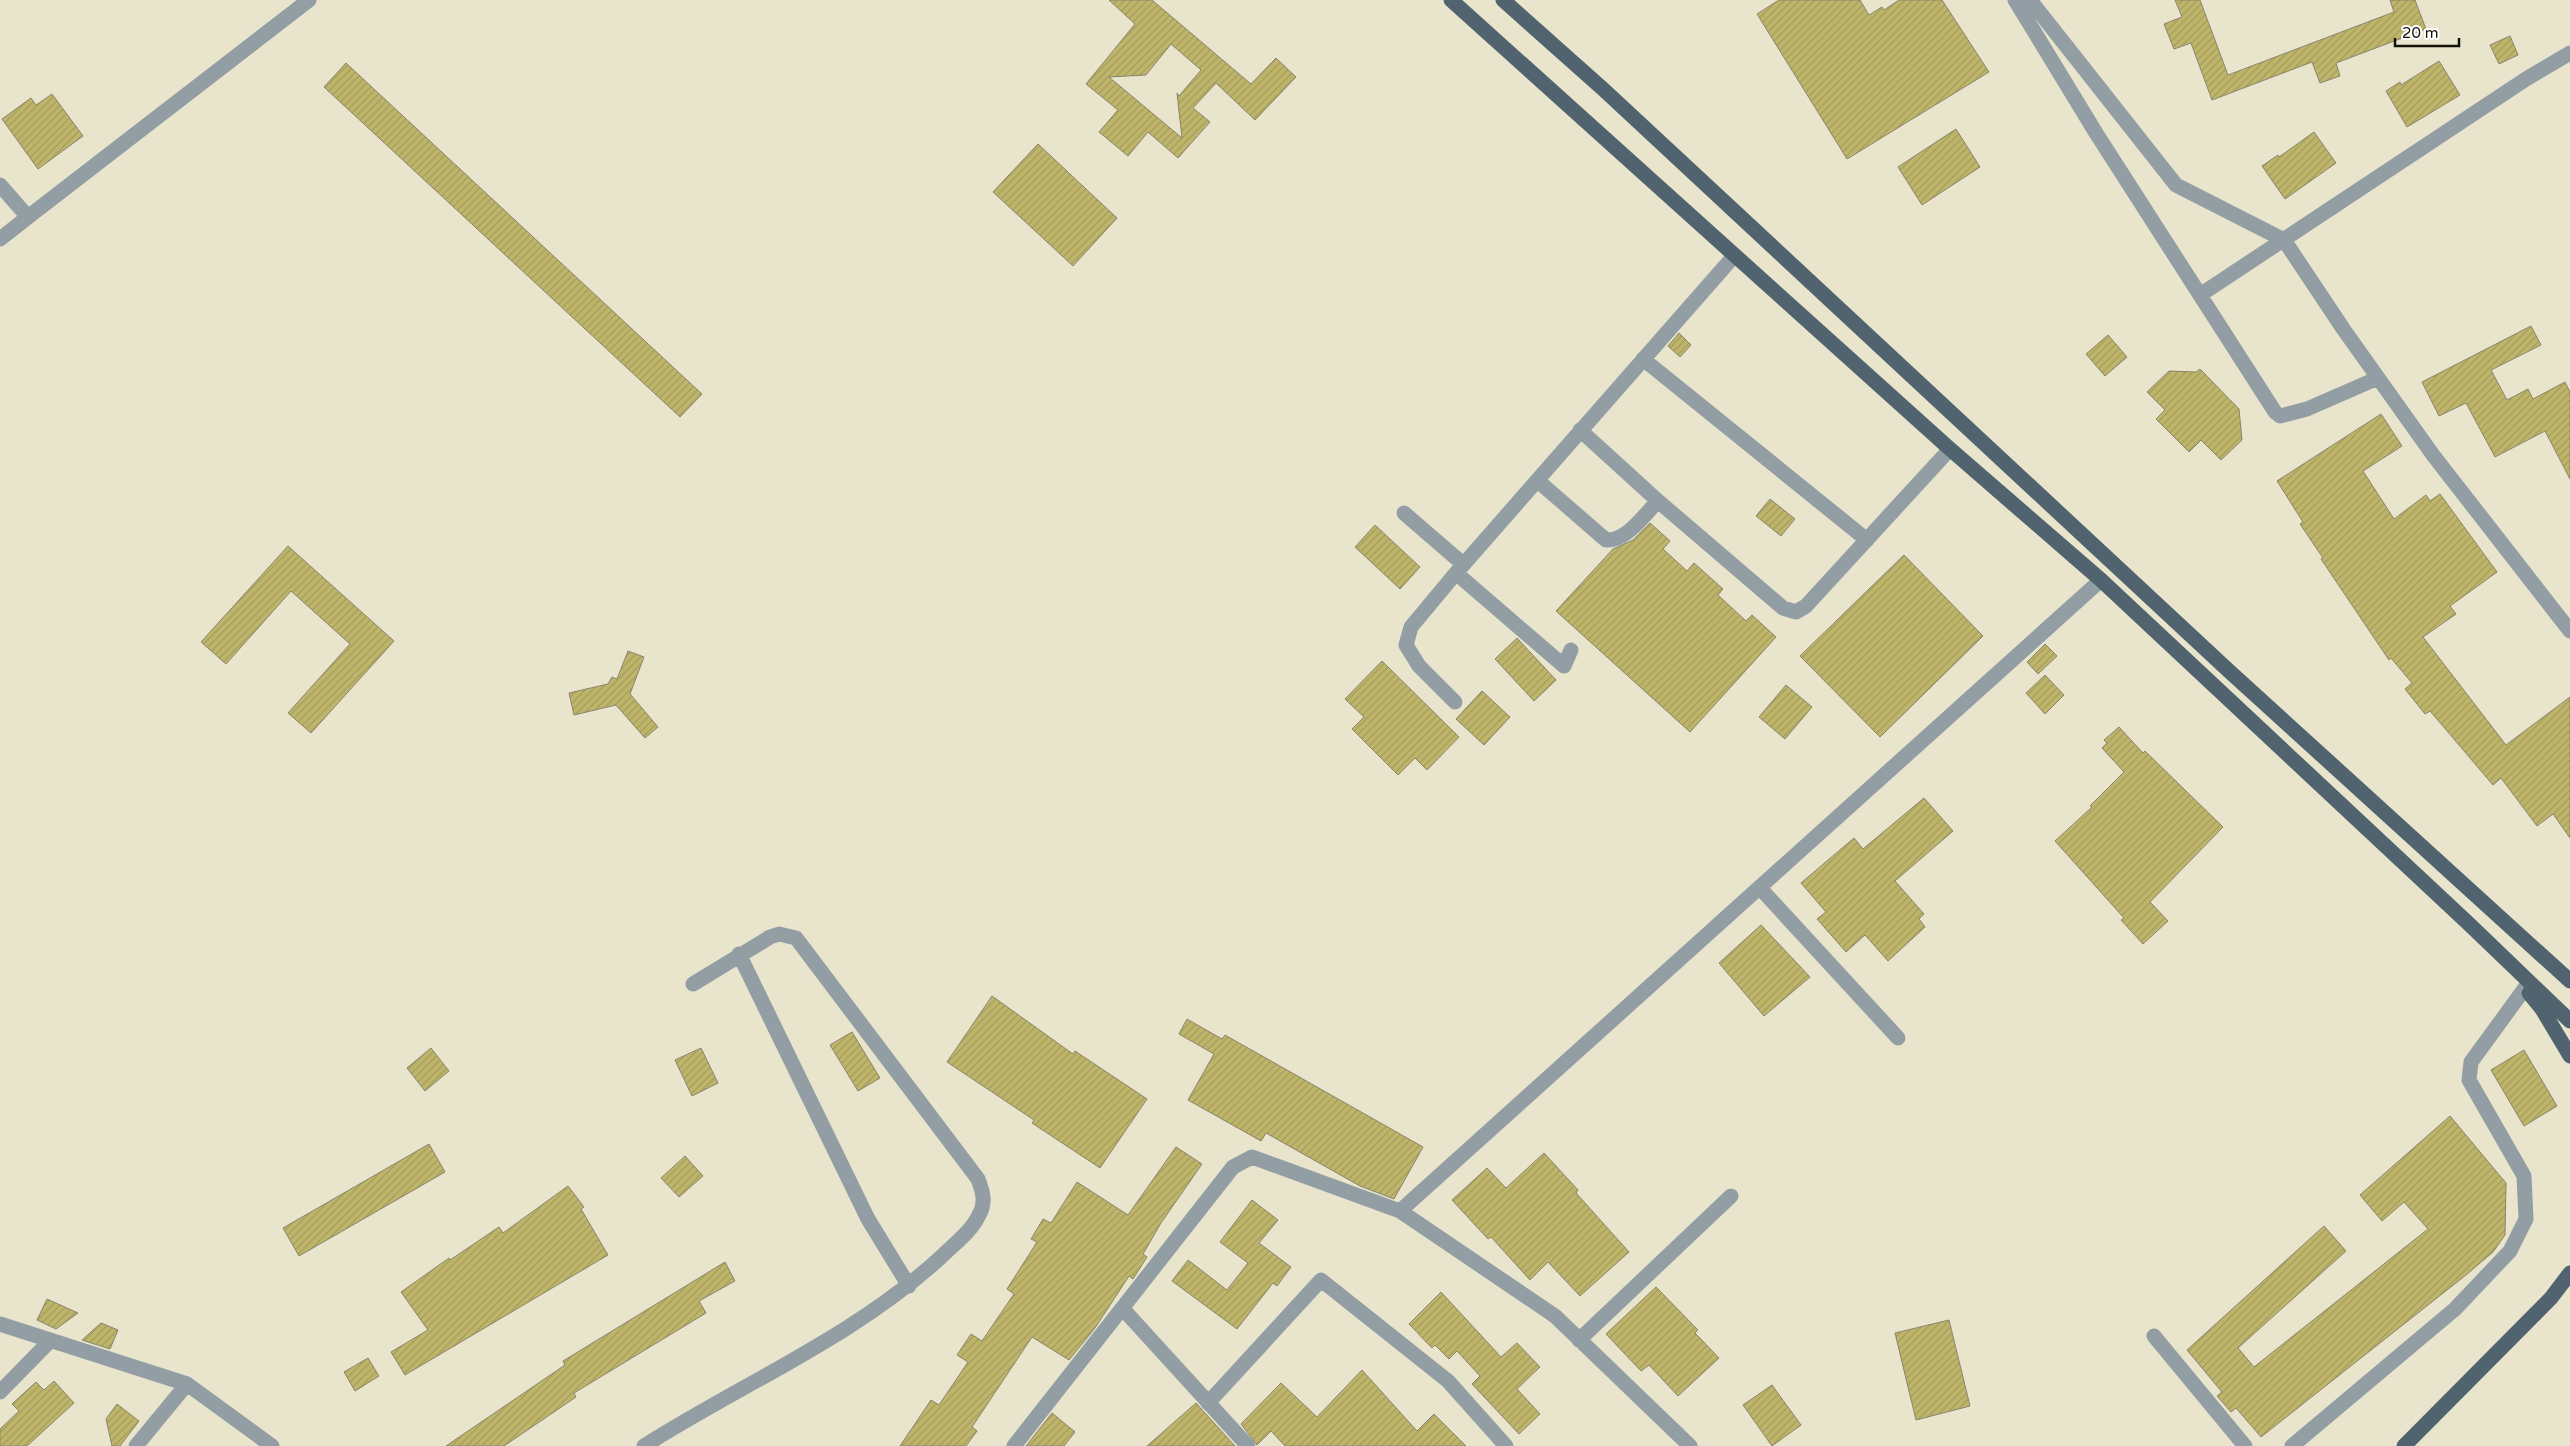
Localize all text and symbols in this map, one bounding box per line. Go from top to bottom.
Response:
scale bar [2395,15,2459,47]
text: 20 m [2402,24,2439,42]

